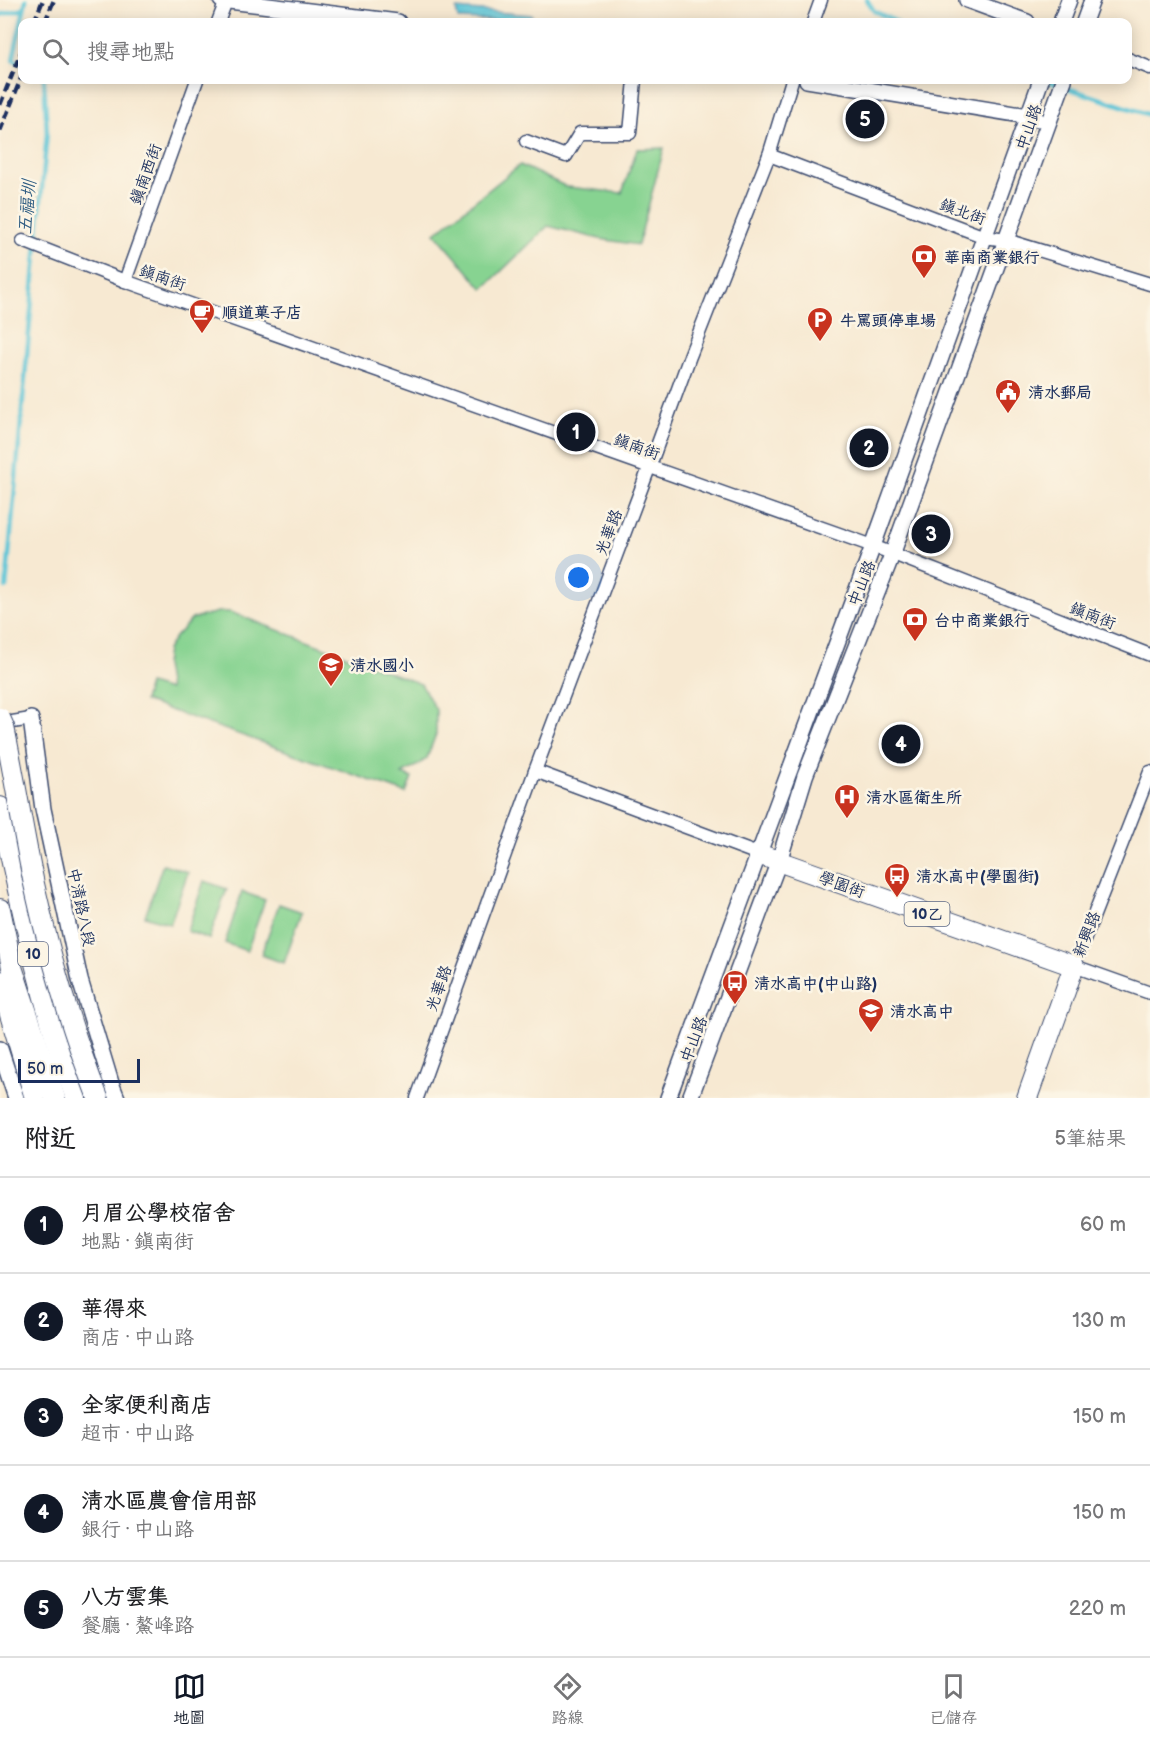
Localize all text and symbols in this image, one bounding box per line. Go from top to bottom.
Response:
search box [18,18,1132,84]
icon: search [39,35,72,68]
text: 搜尋地點 [87,39,175,66]
pin: 5 [846,96,884,142]
street label: 中山路 [1012,102,1047,153]
street label: 鎮南西街 [127,141,166,208]
water label: 五福圳 [15,177,40,235]
street label: 鎮北街 [937,195,988,230]
bank icon: 華南商業銀行 [909,242,939,280]
place label: 華南商業銀行 [944,249,1040,268]
street label: 鎮南街 [137,262,188,295]
cafe icon: 順道菓子店 [187,297,217,335]
place label: 順道菓子店 [222,304,302,323]
parking icon: 牛罵頭停車場 [805,305,835,343]
place label: 牛罵頭停車場 [840,312,936,331]
public building icon: 清水郵局 [993,377,1023,415]
place label: 清水郵局 [1028,384,1092,403]
pin: 1 [556,410,596,454]
pin: 2 [850,426,888,470]
street label: 鎮南街 [611,430,662,465]
street label: 光華路 [592,507,627,558]
pin: 3 [912,512,950,556]
street label: 中山路 [845,558,880,609]
your location [564,563,593,592]
street label: 鎮南街 [1067,599,1118,634]
bank icon: 台中商業銀行 [900,605,930,643]
place label: 台中商業銀行 [934,612,1030,631]
school or university icon: 清水國小 [316,650,346,688]
place label: 清水國小 [350,657,414,676]
pin: 4 [882,722,920,766]
hospital icon: 清水區衛生所 [832,782,862,820]
place label: 清水區衛生所 [866,789,962,808]
bus stop icon: 清水高中(學園街) [882,861,912,899]
street label: 中清路八段 [63,866,98,948]
street label: 學園街 [816,868,867,903]
place label: 清水高中(學園街) [916,868,1039,887]
road number: 10乙 [904,902,950,926]
street label: 新興路 [1070,909,1105,960]
road number: 10 [18,942,48,966]
street label: 光華路 [422,963,457,1014]
bus stop icon: 清水高中(中山路) [720,968,750,1006]
place label: 清水高中(中山路) [754,975,877,994]
school or university icon: 清水高中 [856,996,886,1034]
place label: 清水高中 [890,1003,954,1022]
street label: 中山路 [677,1014,712,1065]
scale bar [18,1056,140,1084]
text: 50 m [27,1060,63,1079]
text: 附近 [24,1124,76,1155]
text: 5筆結果 [1055,1127,1126,1151]
text: 月眉公學校宿舍 [81,1200,235,1227]
text: 1 [39,1213,48,1237]
text: 60 m [1080,1213,1126,1237]
text: 地點 · 鎮南街 [81,1230,194,1254]
text: 華得來 [81,1296,147,1323]
text: 2 [38,1309,49,1333]
text: 130 m [1072,1309,1126,1333]
text: 商店 · 中山路 [81,1326,194,1350]
text: 全家便利商店 [81,1392,213,1419]
text: 3 [38,1405,49,1429]
text: 150 m [1073,1405,1126,1429]
text: 超市 · 中山路 [81,1422,194,1446]
text: 清水區農會信用部 [81,1488,257,1515]
text: 4 [38,1501,49,1525]
text: 150 m [1073,1501,1126,1525]
text: 銀行 · 中山路 [81,1518,194,1542]
text: 八方雲集 [81,1584,169,1611]
text: 5 [38,1597,49,1621]
text: 220 m [1069,1597,1126,1621]
text: 餐廳 · 鰲峰路 [81,1614,194,1638]
tab: 地圖 [173,1670,206,1728]
tab: 路線 [551,1670,584,1728]
tab: 已儲存 [929,1670,977,1728]

